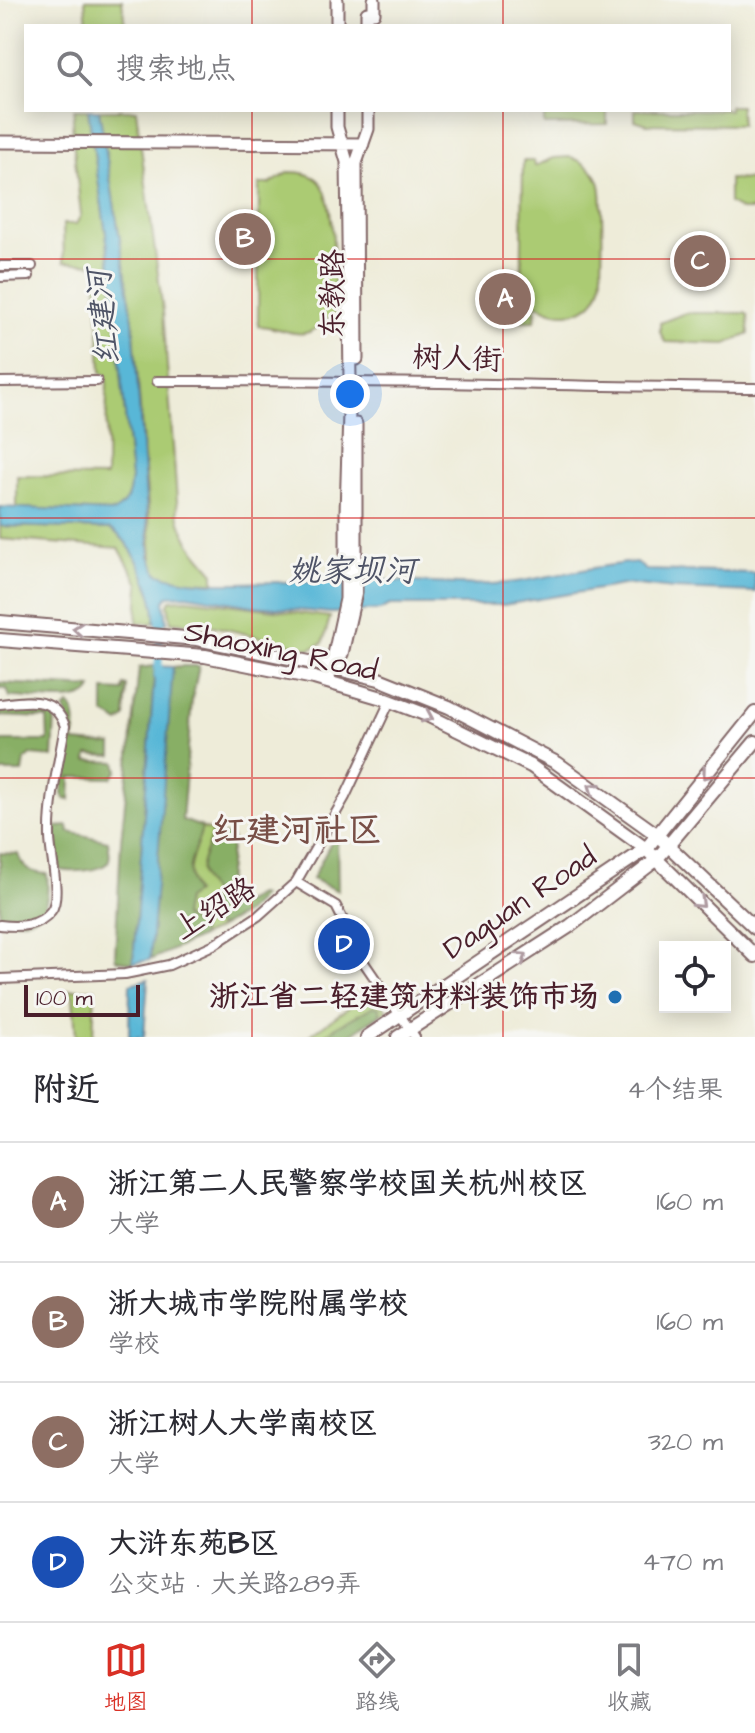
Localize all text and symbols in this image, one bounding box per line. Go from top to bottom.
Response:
search box [24,24,731,112]
icon: search [52,46,96,90]
text: 搜索地点 [116,48,236,90]
pin: B [219,209,271,269]
pin: C [674,231,726,291]
street label: 东教路 [312,249,354,339]
water label: 红建河 [76,262,131,367]
pin: A [479,269,531,329]
street label: 树人街 [411,336,503,382]
your location [330,374,370,414]
water label: 姚家坝河 [288,549,421,594]
street label: Shaoxing Road [180,610,381,693]
one-way arrow [71,621,84,638]
one-way arrow [420,707,434,723]
one-way arrow [702,765,717,780]
one-way arrow [587,784,601,798]
district label: 红建河社区 [212,807,382,855]
street label: Daguan Road [435,836,606,971]
street label: 上绍路 [166,867,264,951]
one-way arrow [691,894,705,908]
pin: D [318,914,370,974]
map controls [659,941,731,1013]
button: locate [659,941,731,1013]
one-way arrow [513,951,528,966]
place label: 浙江省二轻建筑材料装饰市场 [209,976,599,1018]
scale bar [24,981,140,1017]
text: 100 m [36,983,93,1014]
marker: 浙江省二轻建筑材料装饰市场 [606,988,624,1006]
text: 附近 [32,1066,100,1114]
text: 4个结果 [627,1072,723,1108]
text: 浙江第二人民警察学校国关杭州校区 [108,1163,588,1205]
text: A [50,1184,66,1220]
text: 160 m [656,1184,723,1220]
text: 大学 [108,1206,160,1242]
text: 浙大城市学院附属学校 [108,1283,408,1325]
text: B [49,1304,67,1340]
text: 160 m [656,1304,723,1340]
text: 学校 [108,1326,160,1362]
text: 浙江树人大学南校区 [108,1403,378,1445]
text: C [49,1424,67,1460]
text: 320 m [648,1424,723,1460]
text: 大学 [108,1446,160,1482]
text: 大浒东苑B区 [108,1523,279,1565]
text: D [50,1544,66,1580]
text: 470 m [642,1544,723,1580]
text: 公交站 · 大关路289弄 [108,1566,361,1602]
tab: 地图 [104,1638,148,1718]
tab: 路线 [355,1638,399,1718]
tab: 收藏 [607,1638,651,1718]

